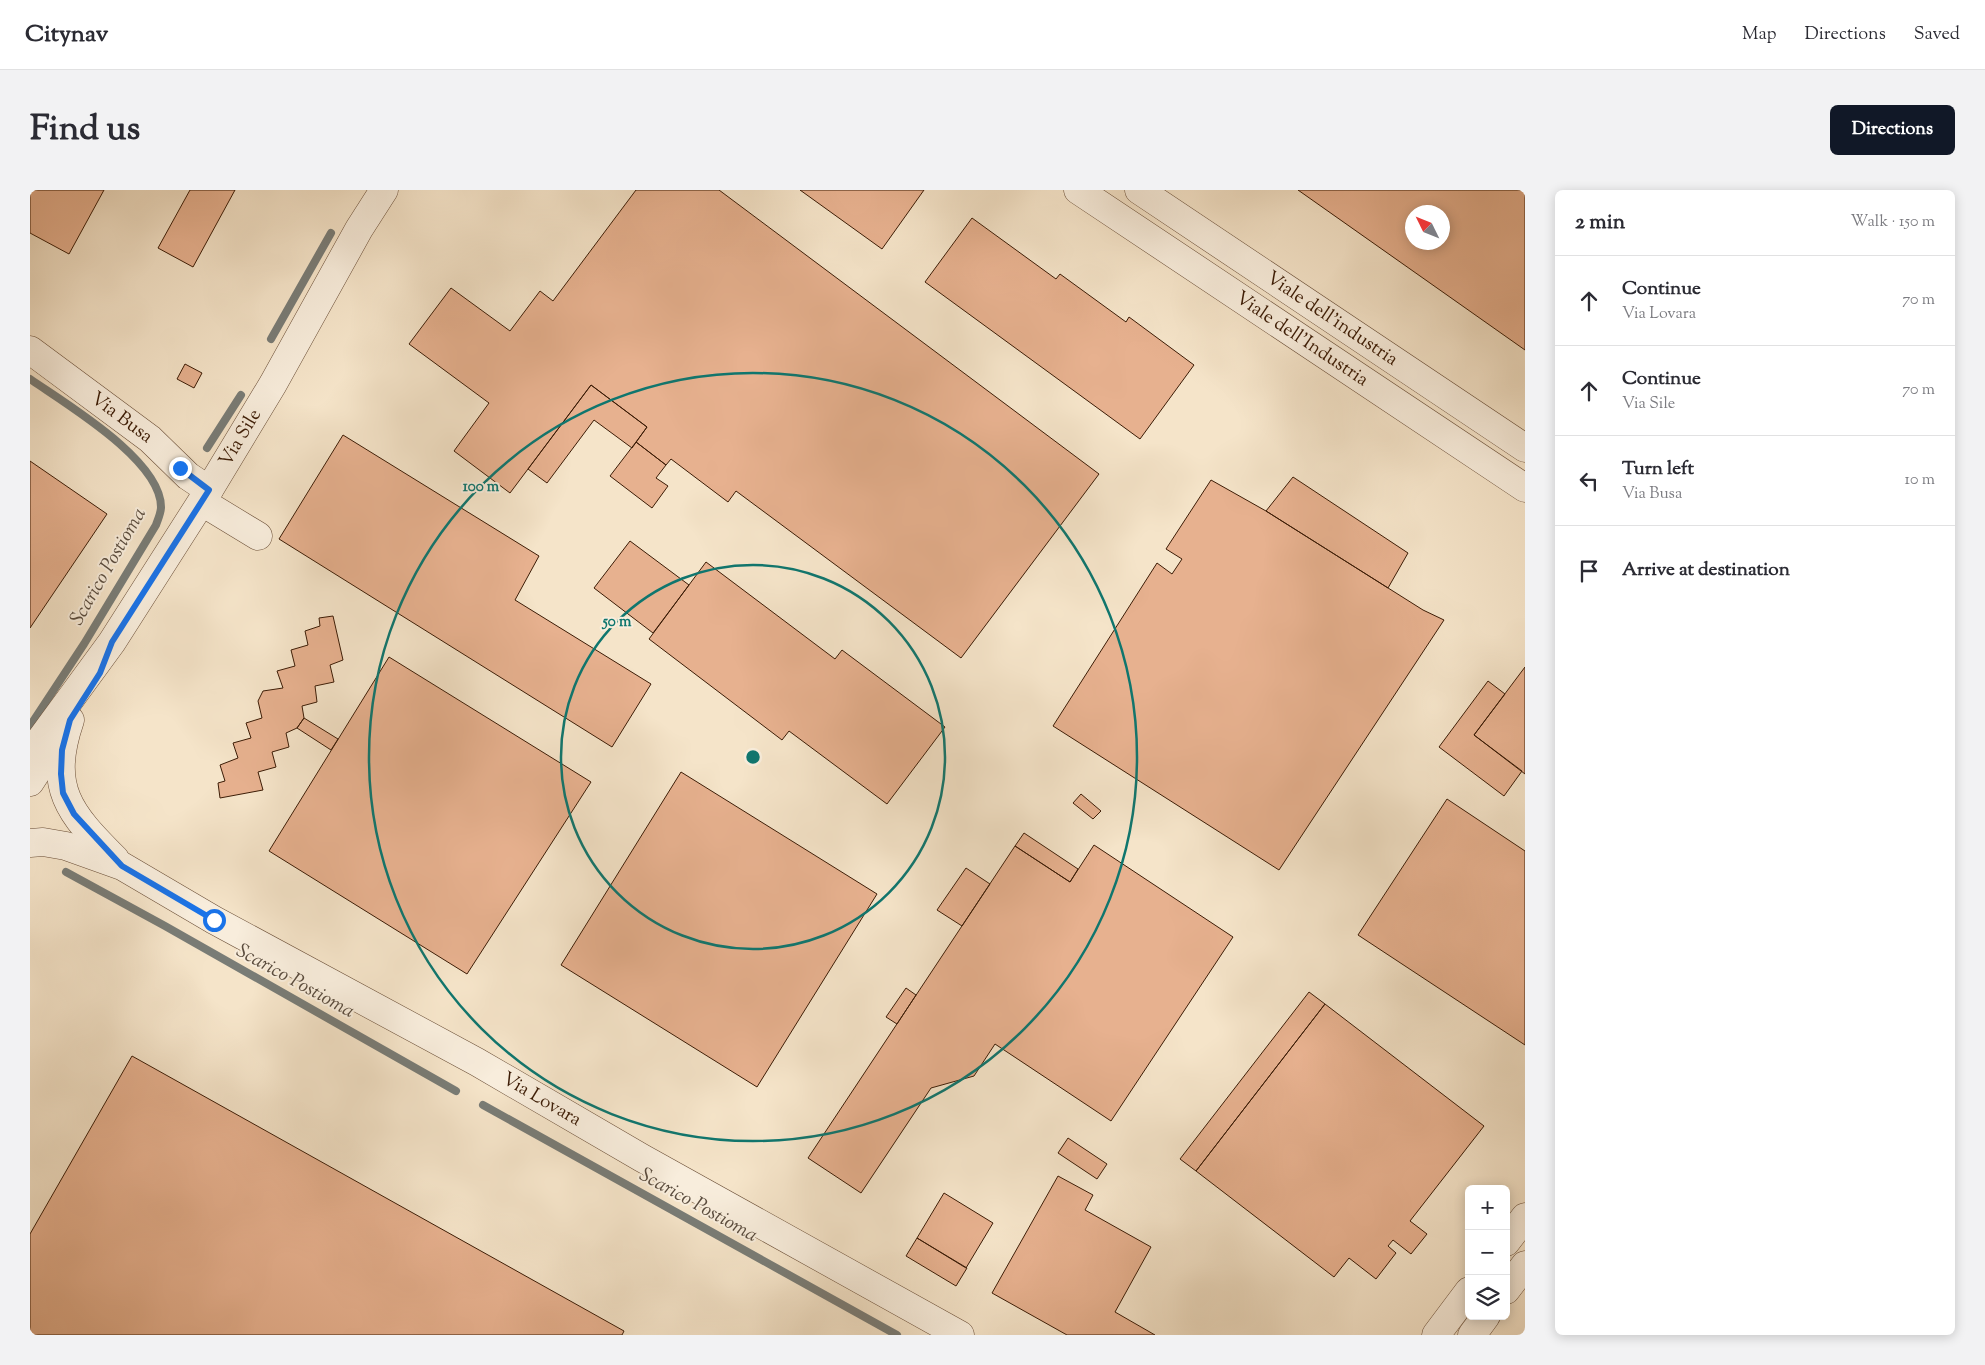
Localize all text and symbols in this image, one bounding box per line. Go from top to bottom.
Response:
text: Citynav [25,18,108,52]
text: Map [1742,22,1777,48]
text: Directions [1805,22,1886,48]
text: Saved [1914,22,1960,48]
text: Find us [30,105,140,156]
button: Directions [1830,105,1955,155]
north arrow [1405,205,1450,250]
text: 2 min [1575,208,1625,238]
text: Walk · 150 m [1851,211,1935,234]
street label: Viale dell'industria [1260,265,1404,373]
text: Continue [1622,276,1701,303]
street label: Viale dell'Industria [1230,285,1374,394]
icon: ahead [1575,287,1603,315]
text: 70 m [1902,289,1935,312]
text: Via Lovara [1622,303,1696,326]
text: Continue [1622,366,1701,393]
icon: ahead [1575,377,1603,405]
text: 70 m [1902,379,1935,402]
street label: Via Busa [85,386,159,450]
text: Via Sile [1622,393,1675,416]
street label: Via Sile [213,404,268,472]
text: Turn left [1622,456,1694,483]
route end [169,457,192,480]
icon: left [1575,467,1603,495]
text: 10 m [1905,469,1935,492]
text: 100 m [463,477,500,498]
text: Via Busa [1622,483,1682,506]
water label: Scarico Postioma [64,503,154,631]
icon: arrive [1575,557,1603,585]
text: Arrive at destination [1622,557,1790,584]
text: 50 m [602,612,632,633]
centre of rings [744,748,762,766]
route start [203,909,226,932]
water label: Scarico Postioma [230,937,360,1027]
street label: Via Lovara [497,1066,587,1133]
water label: Scarico Postioma [633,1161,763,1251]
map controls [1465,1185,1510,1320]
button: + [1465,1185,1510,1230]
button: − [1465,1230,1510,1275]
button: layers [1465,1275,1510,1320]

